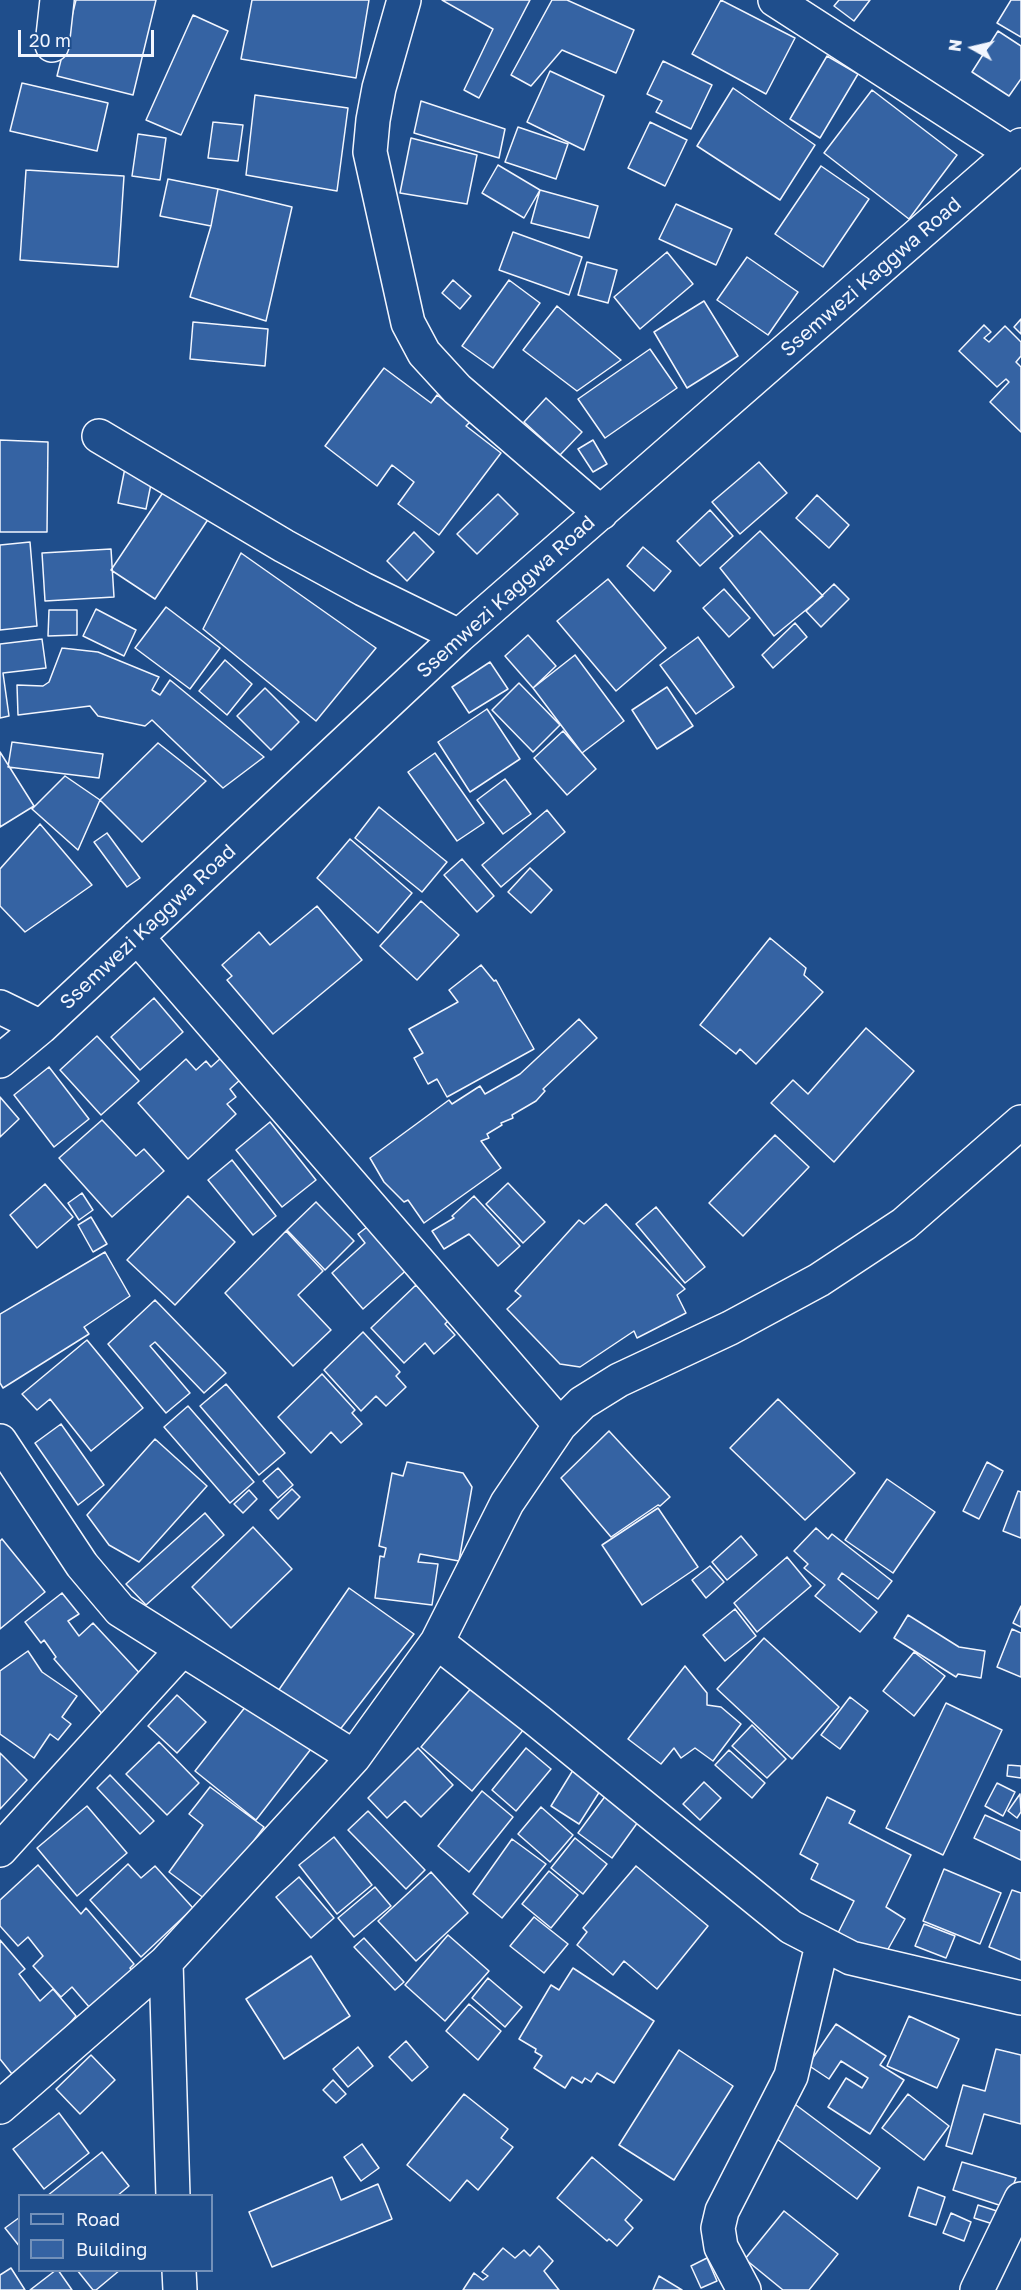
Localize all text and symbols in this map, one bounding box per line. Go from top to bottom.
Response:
scale bar [21,18,158,56]
north arrow [943,18,1003,78]
text: 20 m [29,29,71,51]
text: N [944,38,966,53]
street label: Ssemwezi Kaggwa Road [776,192,966,362]
street label: Ssemwezi Kaggwa Road [412,511,600,683]
street label: Ssemwezi Kaggwa Road [55,839,241,1015]
legend [18,2194,213,2272]
text: Road [76,2208,120,2230]
text: Building [76,2238,147,2260]

